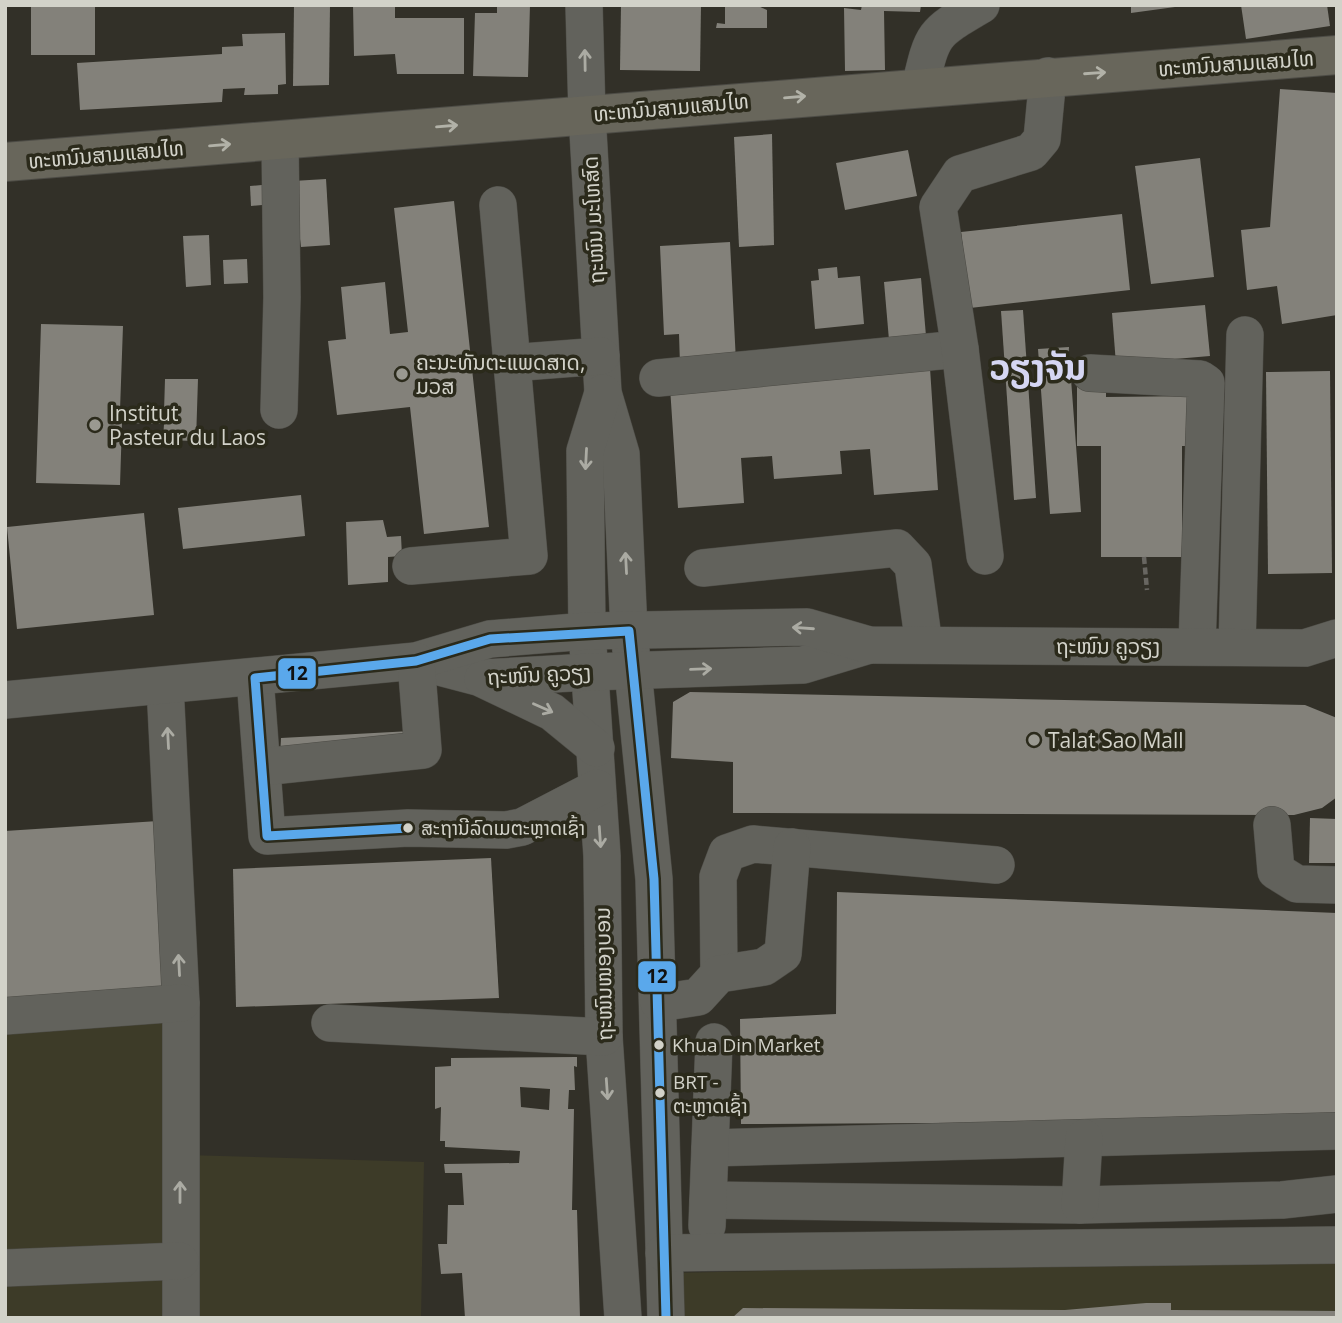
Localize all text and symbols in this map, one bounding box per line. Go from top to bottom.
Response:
street label: ທະຫນົນສາມແສນໄທ [1157,44,1315,82]
one-way arrow [579,48,592,71]
one-way arrow [1084,66,1106,79]
street label: ທະຫນົນສາມແສນໄທ [592,86,750,128]
one-way arrow [784,90,806,103]
one-way arrow [435,119,457,132]
street label: ທະຫນົນສາມແສນໄທ [27,133,185,175]
one-way arrow [208,138,231,151]
street label: ຖະໜົນ ມະໂຫສົດ [576,155,610,285]
district label: ວຽງຈັນ [990,343,1086,390]
place label: ຄະນະທັນຕະແພດສາດ, ມວສ [416,348,585,400]
marker: ຄະນະທັນຕະແພດສາດ, ມວສ [394,366,410,382]
place label: Institut Pasteur du Laos [109,399,266,451]
marker: Institut Pasteur du Laos [87,417,103,433]
one-way arrow [579,447,592,470]
one-way arrow [619,551,632,574]
one-way arrow [792,621,815,634]
street label: ຖະໜົນ ຄູວຽງ [1056,632,1160,661]
line badge: 12 [277,657,317,690]
street label: ຖະໜົນ ຄູວຽງ [486,657,592,692]
text: 12 [286,660,308,686]
one-way arrow [689,662,712,675]
one-way arrow [531,702,553,715]
place label: Talat Sao Mall [1048,726,1184,754]
one-way arrow [161,727,174,750]
marker: Talat Sao Mall [1026,732,1042,748]
place label: ສະຖານີລົດເມຕະຫຼາດເຊົ້າ [421,814,585,841]
marker: ສະຖານີລົດເມຕະຫຼາດເຊົ້າ [401,821,415,835]
one-way arrow [594,826,607,848]
street label: ຖະໜົນໜອງບອນ [588,907,618,1041]
one-way arrow [172,954,185,977]
line badge: 12 [637,960,677,993]
text: 12 [646,963,668,989]
place label: Khua Din Market [672,1032,821,1058]
marker: Khua Din Market [652,1038,666,1052]
place label: BRT - ຕະຫຼາດເຊົ້າ [673,1069,748,1119]
one-way arrow [601,1077,614,1100]
marker: BRT - ຕະຫຼາດເຊົ້າ [653,1086,667,1100]
one-way arrow [173,1181,187,1204]

